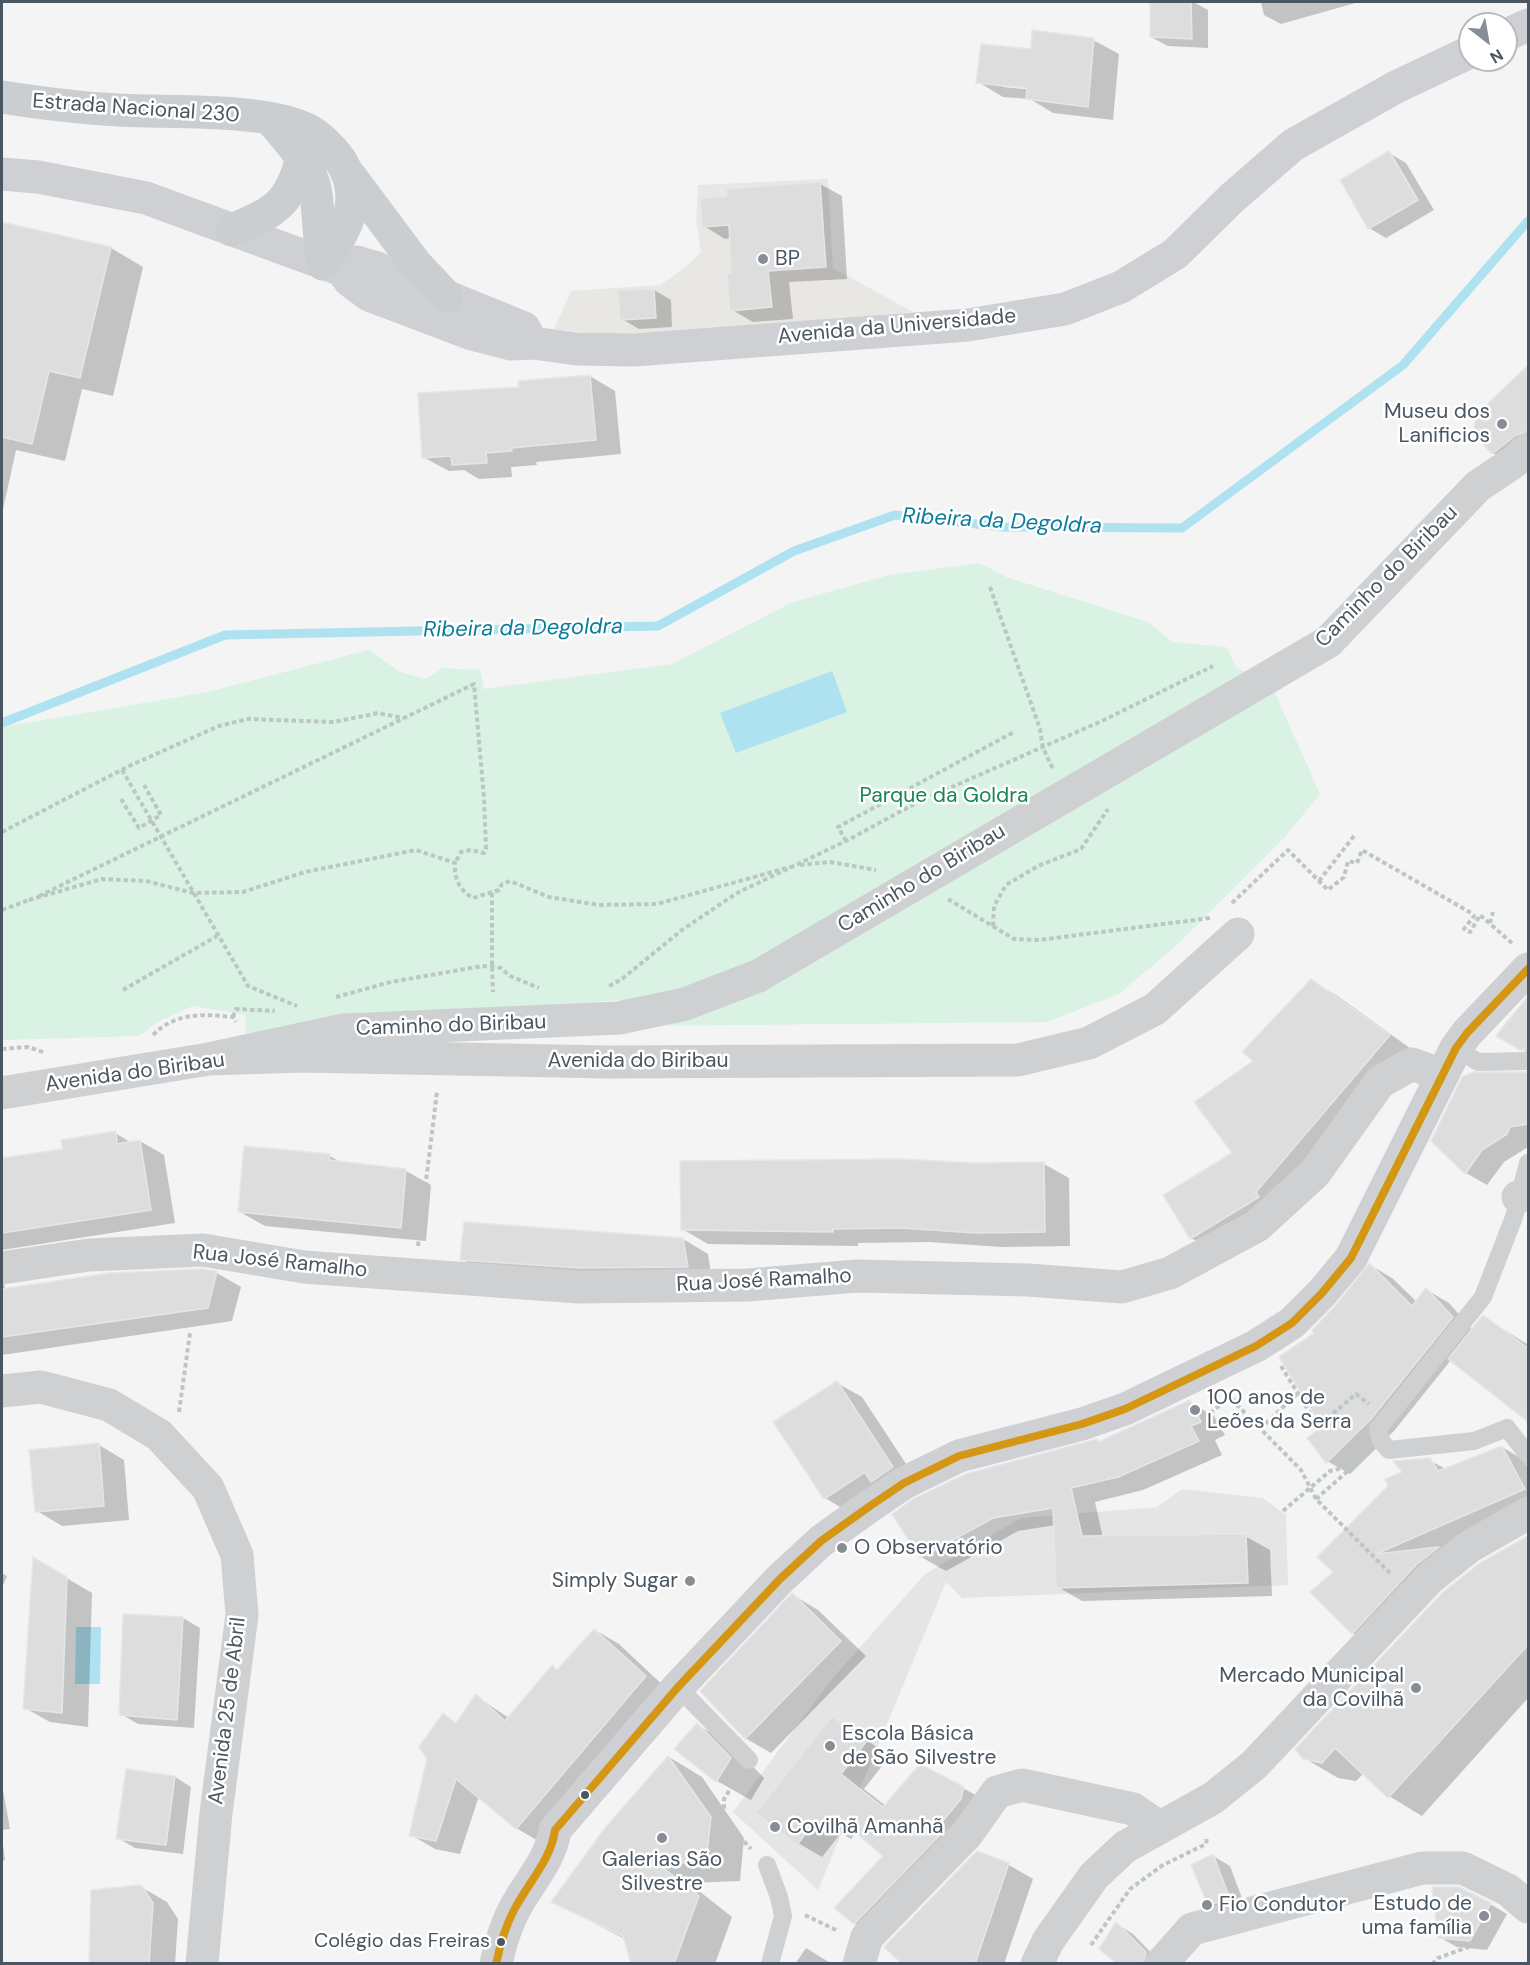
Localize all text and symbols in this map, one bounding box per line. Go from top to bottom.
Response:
north arrow [1458,12,1518,72]
text: N [1486,44,1507,68]
street label: Estrada Nacional 230 [32,89,240,129]
place label: BP [775,246,800,272]
marker: BP [756,252,770,266]
street label: Avenida da Universidade [777,304,1017,350]
place label: Museu dos Lanificios [1384,399,1490,449]
marker: Museu dos Lanificios [1495,417,1509,431]
street label: Caminho do Biribau [1311,501,1463,653]
water label: Ribeira da Degoldra [901,504,1103,540]
water label: Ribeira da Degoldra [423,614,623,644]
park label: Parque da Goldra [860,783,1028,809]
street label: Caminho do Biribau [834,819,1010,939]
street label: Caminho do Biribau [355,1010,547,1042]
street label: Avenida do Biribau [44,1048,226,1098]
street label: Avenida do Biribau [548,1048,728,1074]
street label: Rua José Ramalho [191,1240,369,1284]
street label: Rua José Ramalho [676,1264,852,1298]
place label: 100 anos de Leões da Serra [1207,1385,1351,1435]
marker: 100 anos de Leões da Serra [1188,1403,1202,1417]
place label: O Observatório [854,1535,1003,1561]
marker: O Observatório [835,1541,849,1555]
place label: Simply Sugar [552,1568,678,1594]
marker: Simply Sugar [683,1574,697,1588]
street label: Avenida 25 de Abril [204,1616,252,1806]
place label: Mercado Municipal da Covilhã [1219,1663,1404,1713]
marker: Mercado Municipal da Covilhã [1409,1681,1423,1695]
place label: Escola Básica de São Silvestre [842,1721,996,1771]
marker: Escola Básica de São Silvestre [823,1739,837,1753]
unlabelled marker [579,1789,591,1801]
place label: Covilhã Amanhã [787,1814,943,1840]
marker: Covilhã Amanhã [768,1820,782,1834]
marker: Galerias São Silvestre [655,1831,669,1845]
place label: Galerias São Silvestre [602,1847,722,1897]
place label: Estudo de uma família [1362,1891,1472,1941]
place label: Fio Condutor [1219,1892,1346,1918]
marker: Fio Condutor [1200,1898,1214,1912]
marker: Estudo de uma família [1477,1909,1491,1923]
place label: Colégio das Freiras [314,1930,490,1954]
marker: Colégio das Freiras [495,1936,507,1948]

